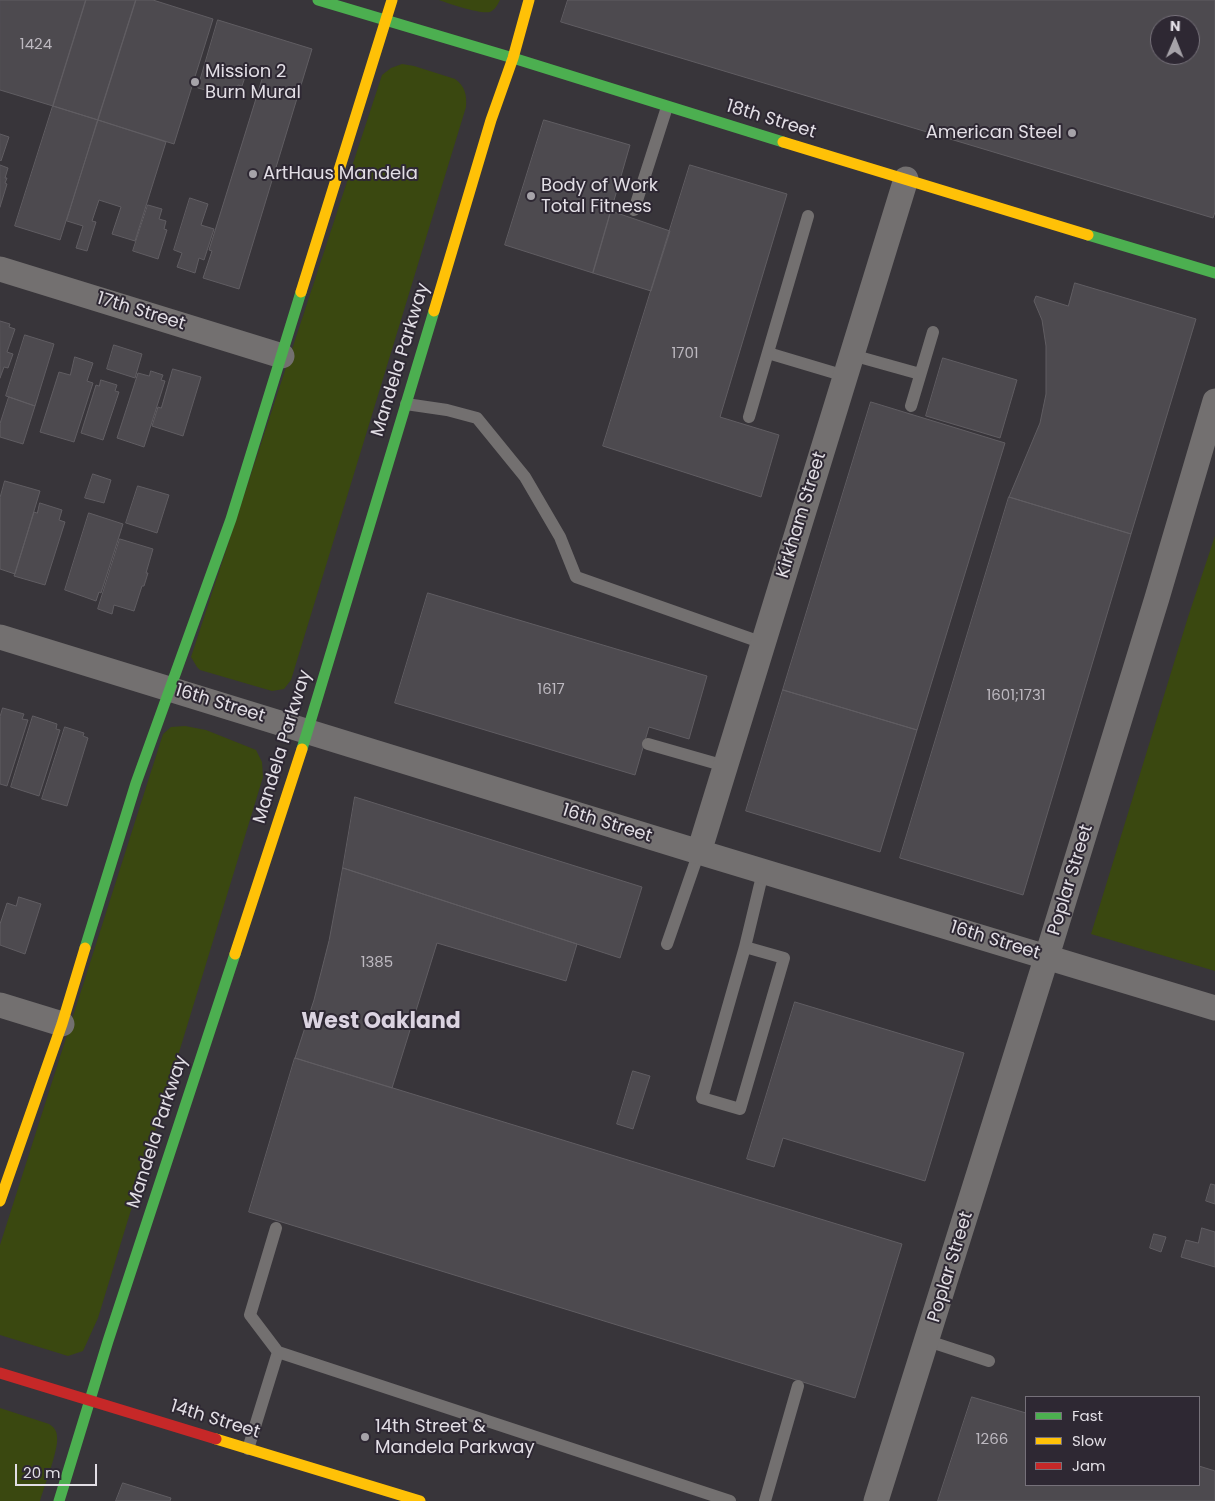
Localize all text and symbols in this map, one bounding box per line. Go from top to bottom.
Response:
north arrow [1150,15,1200,65]
text: N [1170,16,1181,36]
house number: 1424 [20,36,52,54]
place label: Mission 2 Burn Mural [205,61,301,104]
marker: Mission 2 Burn Mural [189,76,201,88]
street label: 18th Street [724,96,818,144]
place label: American Steel [926,122,1062,144]
marker: American Steel [1066,127,1078,139]
place label: ArtHaus Mandela [263,163,418,185]
marker: ArtHaus Mandela [247,168,259,180]
place label: Body of Work Total Fitness [541,175,658,218]
marker: Body of Work Total Fitness [525,190,537,202]
street label: Mandela Parkway [367,281,435,439]
street label: 17th Street [94,288,188,336]
house number: 1701 [671,345,699,363]
street label: Kirkham Street [773,449,831,581]
street label: Mandela Parkway [249,668,317,826]
street label: 16th Street [172,680,268,728]
house number: 1617 [537,681,565,699]
house number: 1601;1731 [986,687,1046,705]
street label: 16th Street [559,800,655,848]
street label: Poplar Street [1044,822,1098,938]
street label: 16th Street [947,917,1043,965]
house number: 1385 [361,954,393,972]
district label: West Oakland [301,1009,461,1035]
street label: Mandela Parkway [123,1053,193,1211]
street label: Poplar Street [924,1209,978,1325]
street label: 14th Street [168,1396,262,1444]
legend [1025,1396,1200,1486]
text: Fast [1072,1405,1103,1426]
place label: 14th Street & Mandela Parkway [375,1416,535,1458]
text: Slow [1072,1430,1106,1451]
marker: 14th Street & Mandela Parkway [359,1431,371,1443]
house number: 1266 [976,1431,1008,1449]
scale bar [18,1454,100,1486]
text: Jam [1072,1455,1106,1476]
text: 20 m [23,1462,61,1483]

